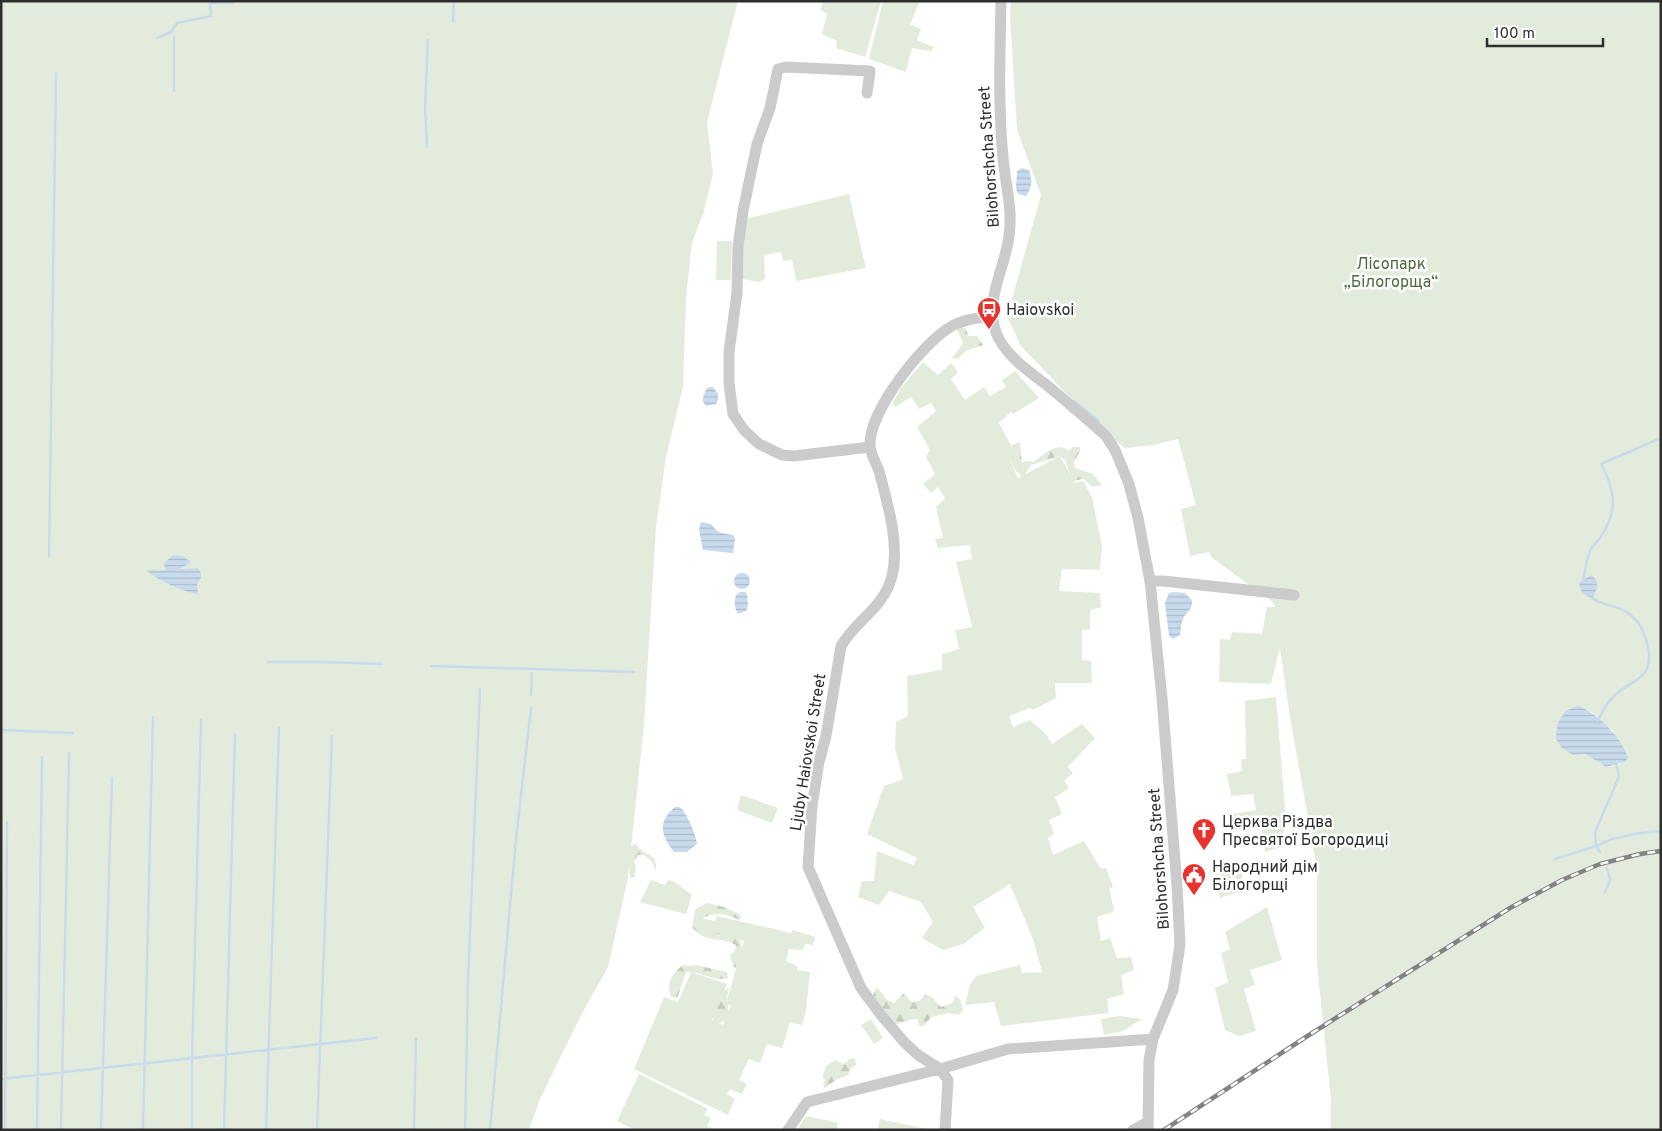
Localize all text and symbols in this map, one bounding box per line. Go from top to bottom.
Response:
scale bar [1487,15,1603,47]
text: 100 m [1494,25,1535,44]
street label: Bilohorshcha Street [975,85,1005,228]
park label: Лісопарк „Білогорща“ [1344,255,1438,293]
bus stop icon: Haiovskoi [976,296,1002,330]
place label: Haiovskoi [1006,301,1074,321]
street label: Ljuby Haiovskoi Street [787,672,831,833]
street label: Bilohorshcha Street [1145,787,1175,930]
place label: Церква Різдва Пресвятої Богородиці [1222,813,1388,851]
church icon: Церква Різдва Пресвятої Богородиці [1191,817,1217,851]
place label: Народний дім Білогорщі [1212,858,1318,896]
public building icon: Народний дім Білогорщі [1181,862,1207,896]

